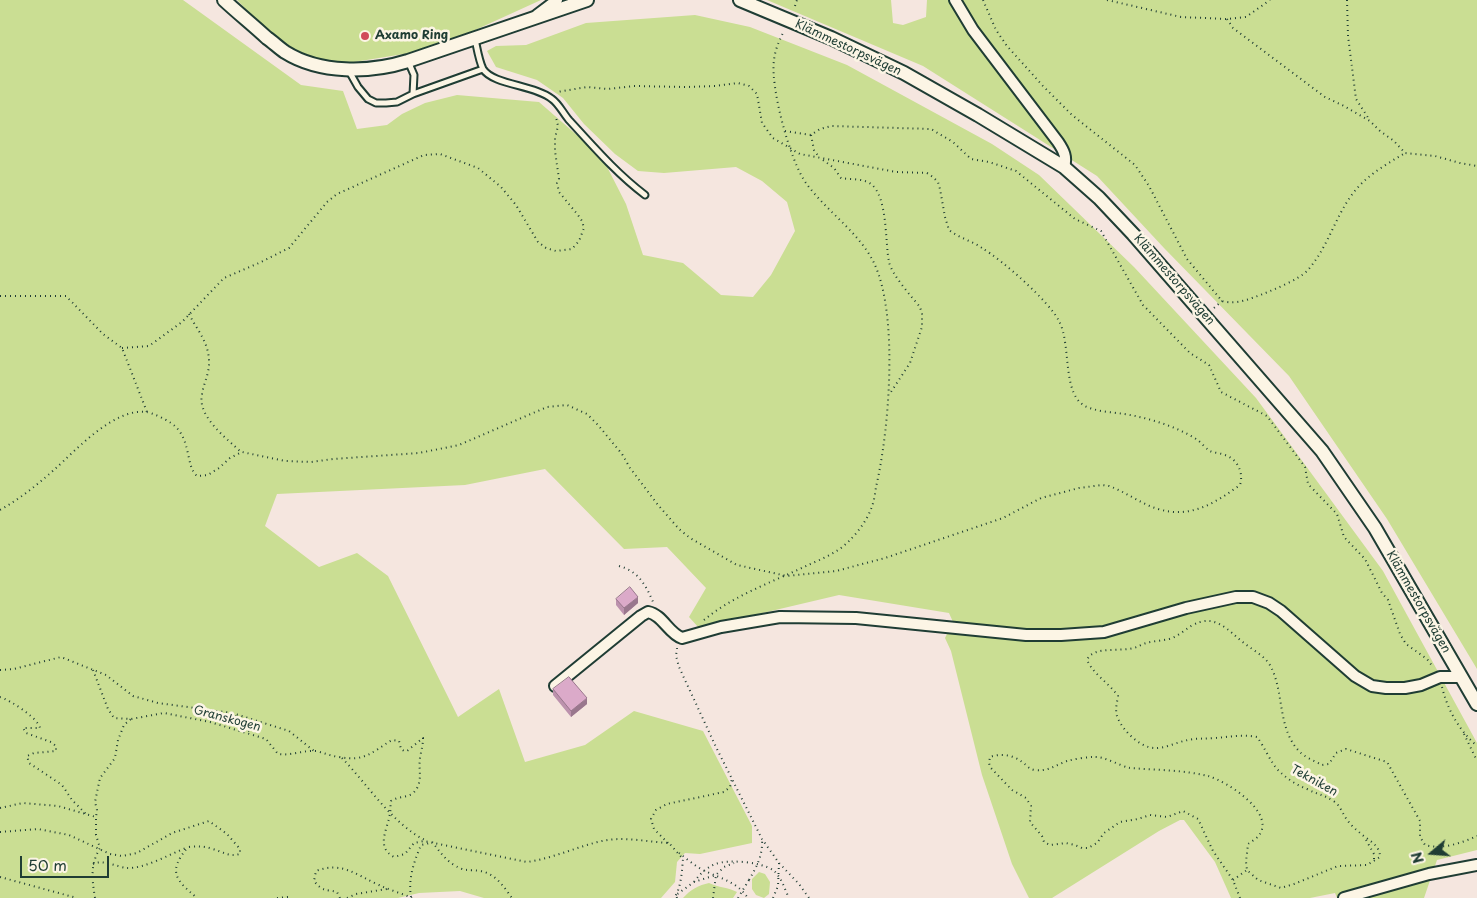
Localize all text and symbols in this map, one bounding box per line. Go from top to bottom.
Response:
street label: Klämmestorpsvägen [793,17,903,79]
place label: Axamo Ring [375,29,448,43]
marker: Axamo Ring [359,30,371,42]
street label: Klämmestorpsvägen [1131,232,1217,328]
street label: Klämmestorpsvägen [1383,548,1453,656]
street label: Granskogen [192,703,262,735]
street label: Tekniken [1288,762,1340,800]
north arrow [1407,828,1457,878]
scale bar [22,846,111,878]
text: N [1406,849,1429,866]
text: 50 m [28,853,67,876]

